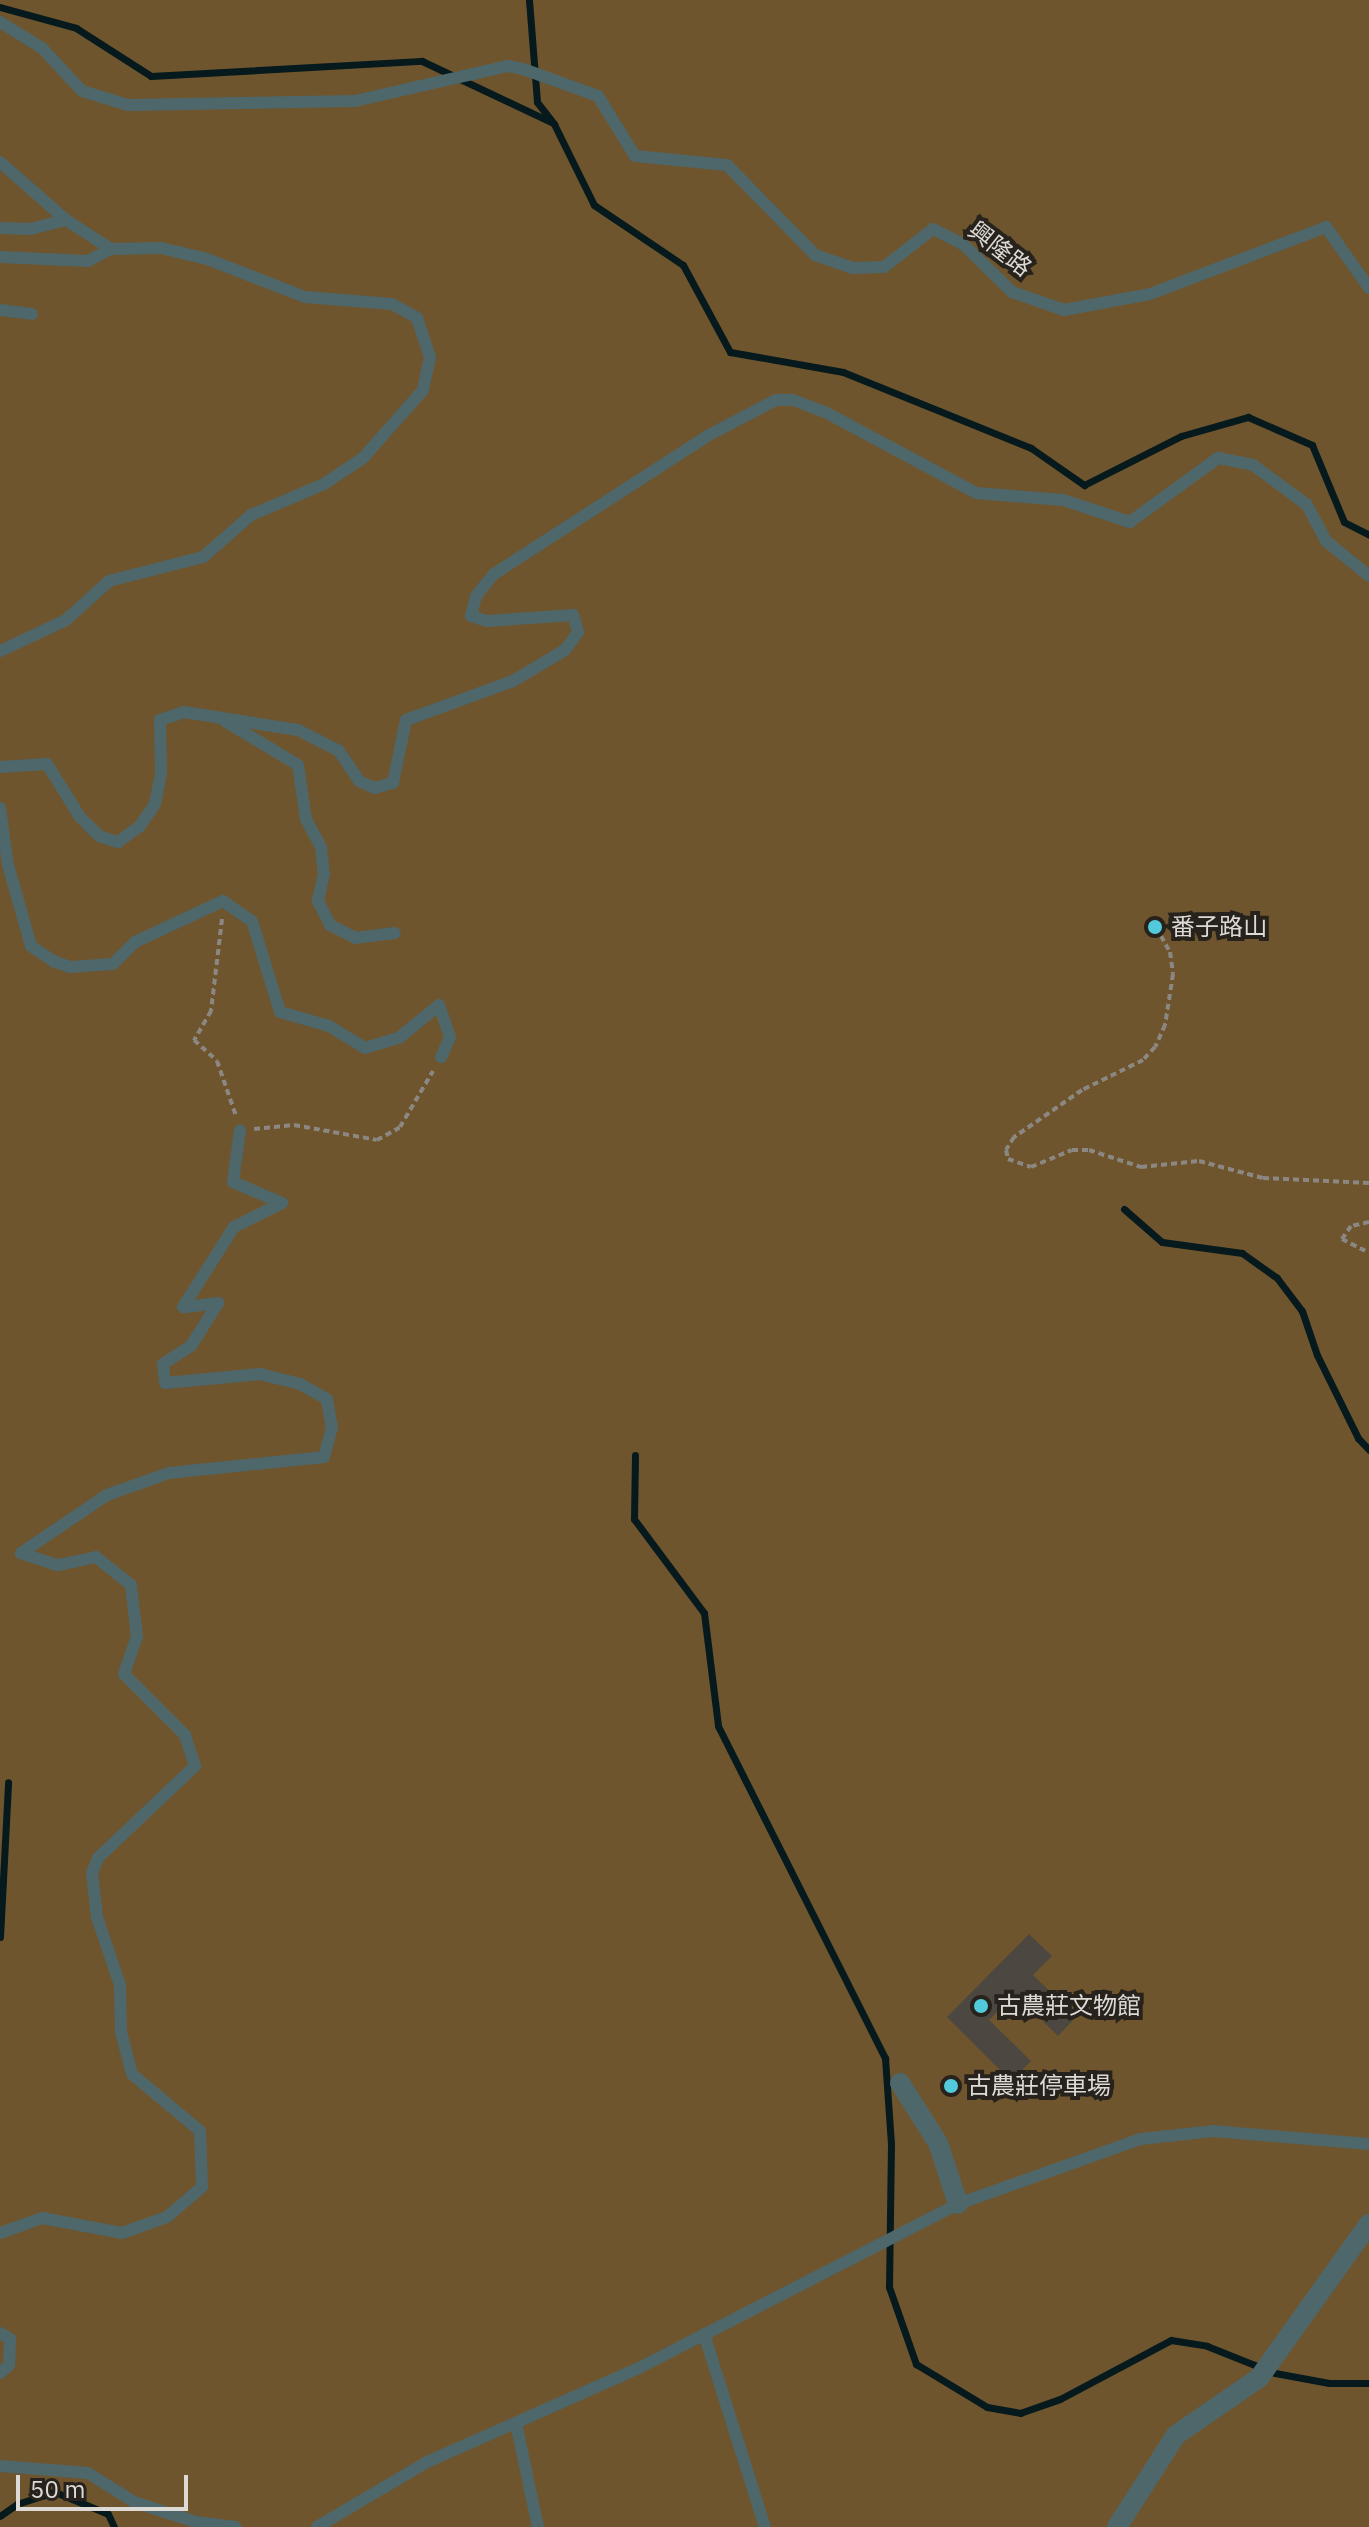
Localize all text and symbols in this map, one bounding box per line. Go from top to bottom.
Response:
street label: 興隆路 [963,215,1037,283]
place label: 番子路山 [1171,913,1267,941]
marker: 番子路山 [1146,918,1164,936]
place label: 古農莊文物館 [997,1992,1141,2020]
marker: 古農莊文物館 [972,1997,990,2015]
place label: 古農莊停車場 [967,2072,1111,2100]
marker: 古農莊停車場 [942,2077,960,2095]
scale bar [20,2459,192,2509]
text: 50 m [30,2473,85,2505]

